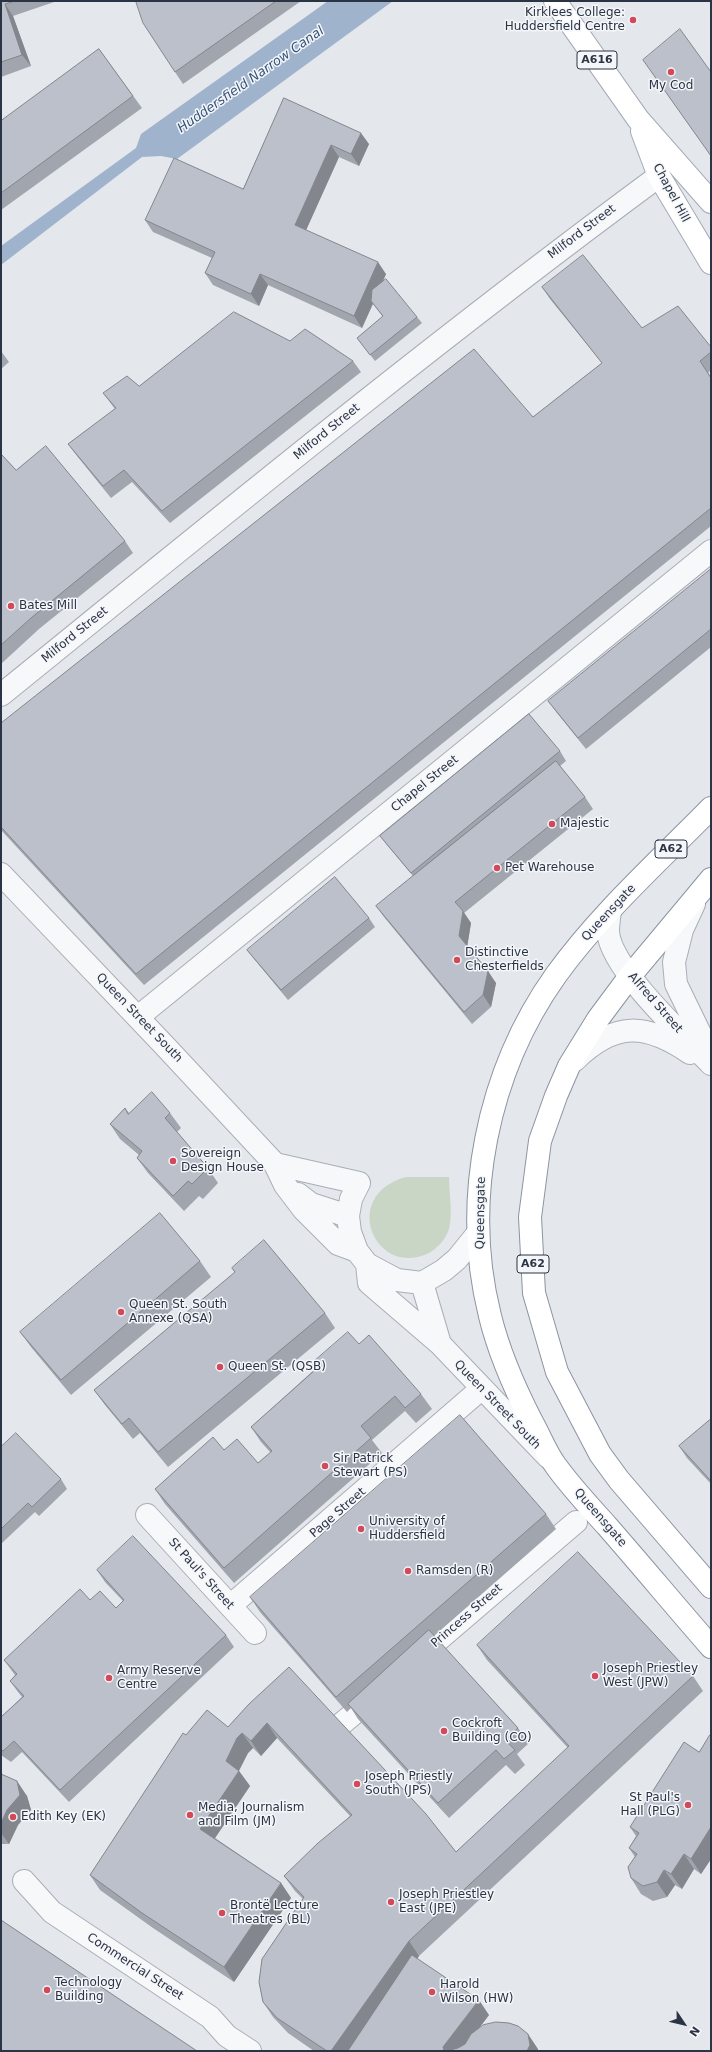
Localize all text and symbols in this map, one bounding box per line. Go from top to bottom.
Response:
place label: Kirklees College: Huddersfield Centre [505,6,625,34]
marker: Kirklees College: Huddersfield Centre [628,15,638,25]
water label: Huddersfield Narrow Canal [175,23,327,137]
road number: A616 [577,51,617,69]
marker: My Cod [666,67,676,77]
place label: My Cod [649,79,693,93]
street label: Chapel Hill [649,161,693,225]
street label: Milford Street [545,202,619,262]
street label: Milford Street [291,401,363,463]
place label: Bates Mill [19,599,77,613]
marker: Bates Mill [6,601,16,611]
street label: Milford Street [39,604,111,666]
street label: Chapel Street [389,753,461,815]
place label: Majestic [560,817,609,831]
marker: Majestic [547,819,557,829]
road number: A62 [655,840,687,858]
place label: Pet Warehouse [505,861,594,875]
marker: Pet Warehouse [492,863,502,873]
street label: Queensgate [579,881,639,945]
place label: Distinctive Chesterfields [465,946,544,974]
marker: Distinctive Chesterfields [452,955,462,965]
street label: Queen Street South [93,970,185,1066]
street label: Alfred Street [625,970,685,1036]
place label: Sovereign Design House [181,1147,264,1175]
marker: Sovereign Design House [168,1156,178,1166]
street label: Queensgate [473,1177,489,1249]
road number: A62 [517,1255,549,1273]
place label: Queen St. South Annexe (QSA) [129,1298,227,1326]
marker: Queen St. South Annexe (QSA) [116,1307,126,1317]
street label: Queen Street South [451,1357,543,1453]
place label: Queen St. (QSB) [228,1360,326,1374]
marker: Queen St. (QSB) [215,1362,225,1372]
place label: Sir Patrick Stewart (PS) [333,1452,408,1480]
marker: Sir Patrick Stewart (PS) [320,1461,330,1471]
street label: Page Street [307,1485,369,1541]
street label: Queensgate [571,1486,629,1550]
place label: University of Huddersfield [369,1515,445,1543]
marker: University of Huddersfield [356,1524,366,1534]
street label: St Paul's Street [165,1535,237,1613]
place label: Ramsden (R) [416,1564,493,1578]
marker: Ramsden (R) [403,1566,413,1576]
street label: Princess Street [428,1581,506,1651]
place label: Joseph Priestley West (JPW) [603,1662,698,1690]
place label: Army Reserve Centre [117,1664,201,1692]
marker: Joseph Priestley West (JPW) [590,1671,600,1681]
marker: Army Reserve Centre [104,1673,114,1683]
place label: Cockroft Building (CO) [452,1717,532,1745]
marker: Cockroft Building (CO) [439,1726,449,1736]
place label: Joseph Priestly South (JPS) [365,1770,453,1798]
marker: Joseph Priestly South (JPS) [352,1779,362,1789]
place label: St Paul's Hall (PLG) [621,1791,680,1819]
marker: St Paul's Hall (PLG) [683,1800,693,1810]
place label: Media, Journalism and Film (JM) [198,1801,304,1829]
place label: Edith Key (EK) [21,1810,106,1824]
marker: Media, Journalism and Film (JM) [185,1810,195,1820]
marker: Edith Key (EK) [8,1812,18,1822]
place label: Joseph Priestley East (JPE) [399,1888,494,1916]
marker: Joseph Priestley East (JPE) [386,1897,396,1907]
place label: Brontë Lecture Theatres (BL) [230,1899,319,1927]
marker: Brontë Lecture Theatres (BL) [217,1908,227,1918]
street label: Commercial Street [84,1930,186,2004]
place label: Technology Building [55,1976,122,2004]
place label: Harold Wilson (HW) [440,1978,514,2006]
marker: Technology Building [42,1985,52,1995]
marker: Harold Wilson (HW) [427,1987,437,1997]
north arrow [664,2004,704,2044]
text: N [686,2024,702,2039]

